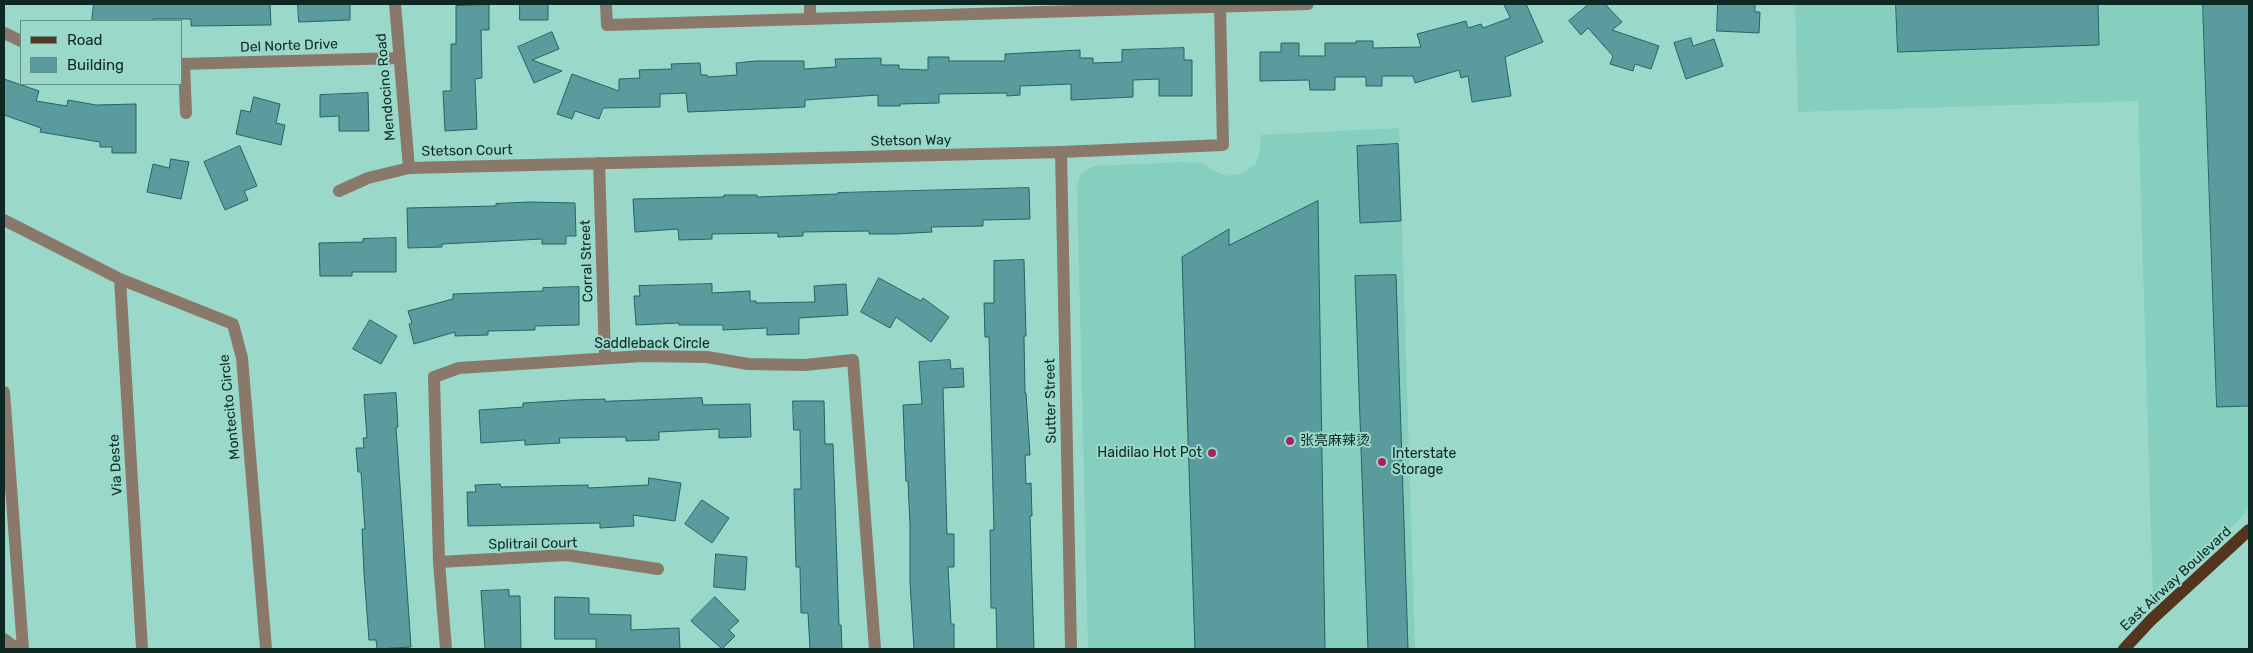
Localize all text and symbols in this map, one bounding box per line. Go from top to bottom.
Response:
legend [20,20,182,85]
text: Road [67,31,103,49]
street label: Mendocino Road [373,32,399,142]
street label: Del Norte Drive [240,36,338,56]
text: Building [67,56,124,74]
street label: Stetson Way [870,132,952,150]
street label: Stetson Court [421,142,513,160]
street label: Corral Street [577,219,597,303]
street label: Saddleback Circle [594,336,710,352]
street label: Montecito Circle [216,354,244,460]
street label: Sutter Street [1042,358,1060,444]
place label: 张亮麻辣烫 [1300,433,1370,449]
street label: Via Deste [106,434,126,496]
marker: 张亮麻辣烫 [1284,435,1296,447]
place label: Haidilao Hot Pot [1097,445,1202,461]
place label: Interstate Storage [1392,446,1456,478]
marker: Haidilao Hot Pot [1206,447,1218,459]
marker: Interstate Storage [1376,456,1388,468]
street label: East Airway Boulevard [2117,523,2235,635]
street label: Splitrail Court [488,535,578,553]

